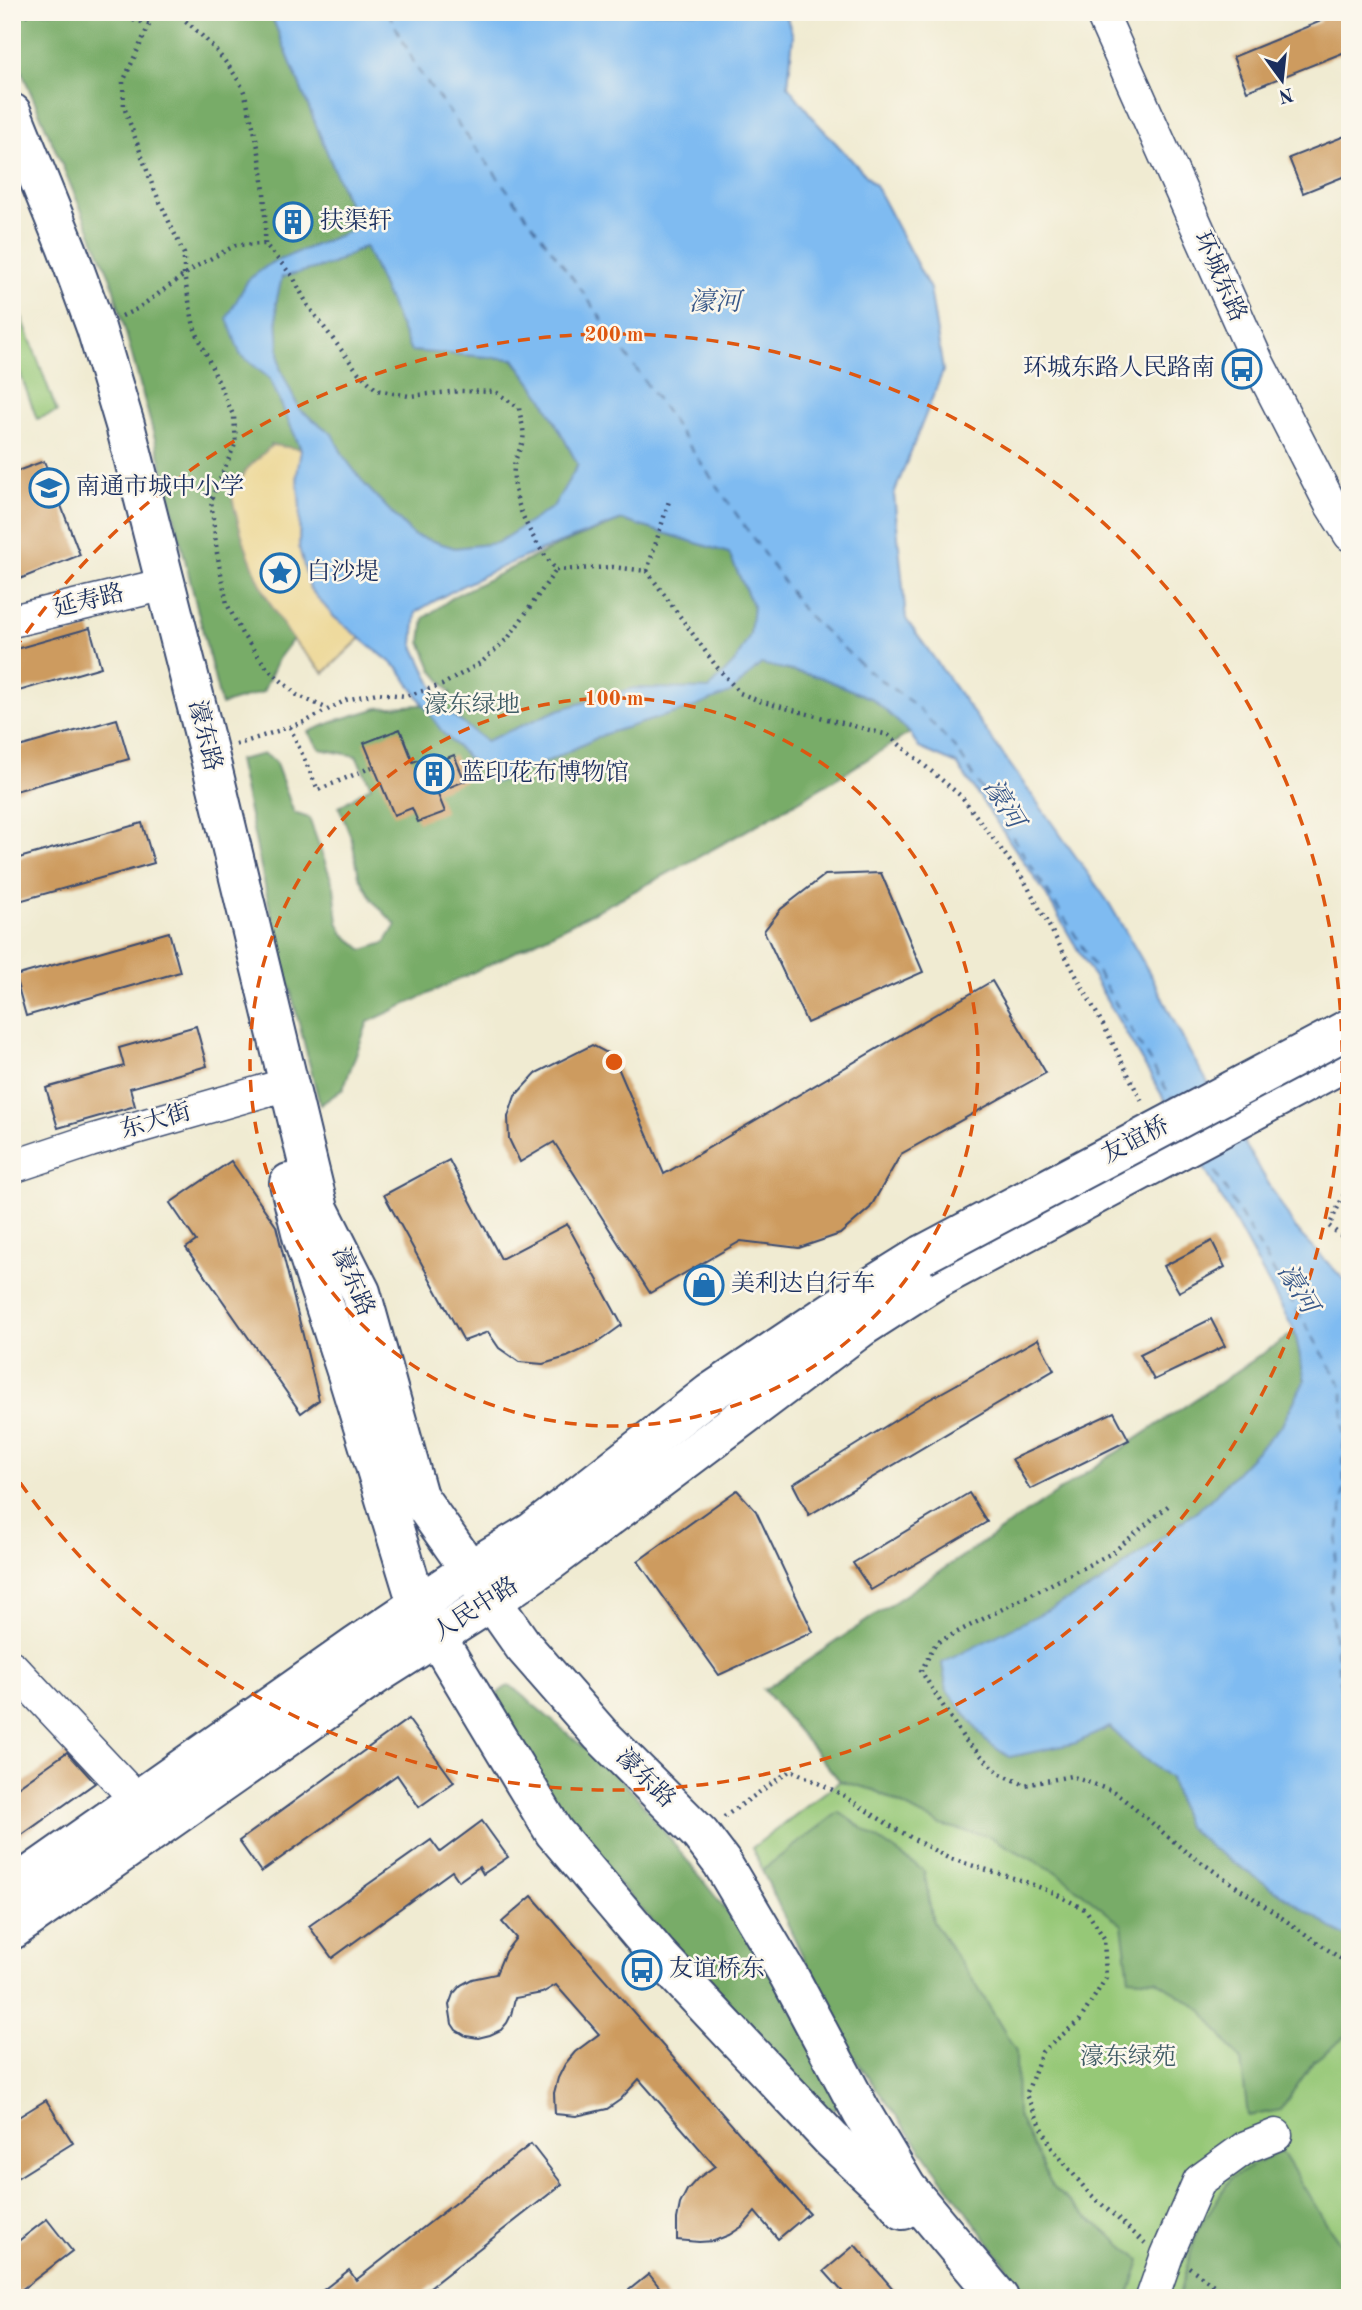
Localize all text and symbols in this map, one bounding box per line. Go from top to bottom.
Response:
north arrow [1246,46,1316,116]
text: N [1276,83,1295,105]
building icon: 扶渠轩 [272,201,314,243]
place label: 扶渠轩 [320,207,392,234]
street label: 环城东路 [1189,227,1252,326]
water label: 濠河 [689,287,745,316]
text: 200 m [584,325,644,346]
bus stop icon: 环城东路人民路南 [1221,348,1263,390]
place label: 环城东路人民路南 [1023,354,1215,381]
school or university icon: 南通市城中小学 [28,467,70,509]
place label: 南通市城中小学 [76,473,244,500]
place icon: 白沙堤 [259,552,301,594]
place label: 白沙堤 [307,558,379,585]
street label: 延寿路 [50,579,127,622]
text: 100 m [584,689,644,710]
park label: 濠东绿地 [424,691,520,718]
street label: 濠东路 [184,697,227,774]
building icon: 蓝印花布博物馆 [413,753,455,795]
place label: 蓝印花布博物馆 [461,759,629,786]
water label: 濠河 [978,773,1032,836]
centre of rings [602,1050,626,1074]
street label: 东大街 [117,1098,194,1143]
street label: 友谊桥 [1097,1111,1173,1168]
street label: 濠东路 [327,1243,380,1320]
water label: 濠河 [1272,1258,1326,1321]
shop icon: 美利达自行车 [683,1264,725,1306]
place label: 美利达自行车 [731,1270,875,1297]
street label: 人民中路 [428,1571,523,1646]
street label: 濠东路 [611,1743,681,1813]
bus stop icon: 友谊桥东 [621,1949,663,1991]
place label: 友谊桥东 [669,1955,765,1982]
park label: 濠东绿苑 [1080,2043,1176,2070]

